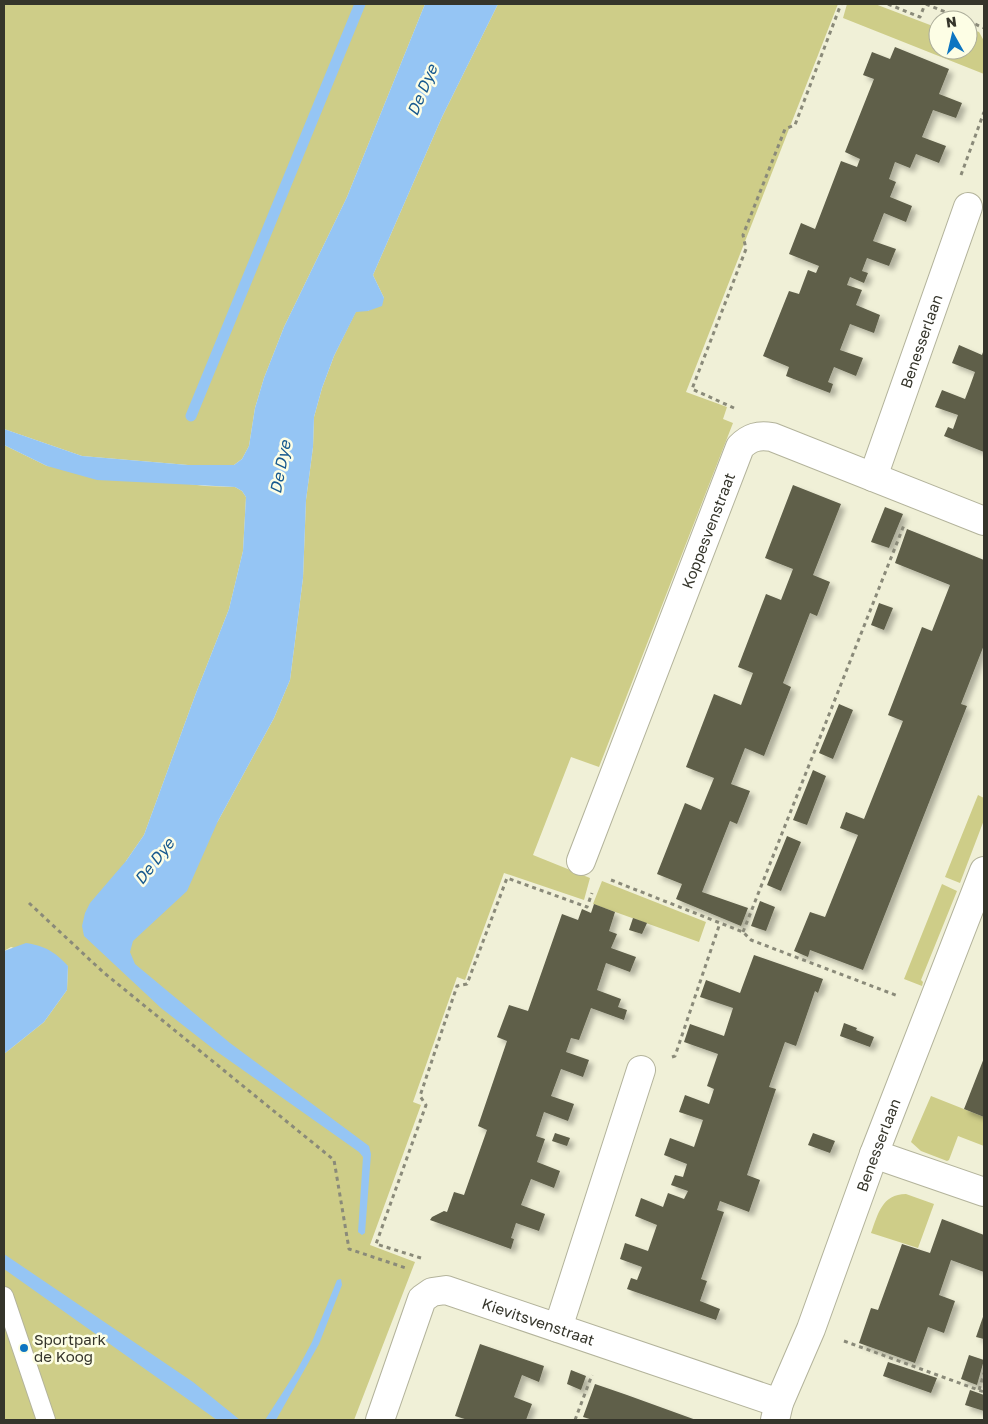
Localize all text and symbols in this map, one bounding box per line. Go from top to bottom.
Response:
north arrow [928,10,978,60]
text: N [945,12,958,31]
water label: De Dye [402,60,442,119]
street label: Benesserlaan [896,292,946,390]
water label: De Dye [265,437,295,495]
street label: Koppesvenstraat [678,470,738,591]
water label: De Dye [130,832,179,888]
street label: Benesserlaan [852,1096,904,1194]
street label: Kievitsvenstraat [480,1294,597,1349]
place label: Sportpark de Koog [34,1330,107,1365]
marker: Sportpark de Koog [18,1342,30,1354]

